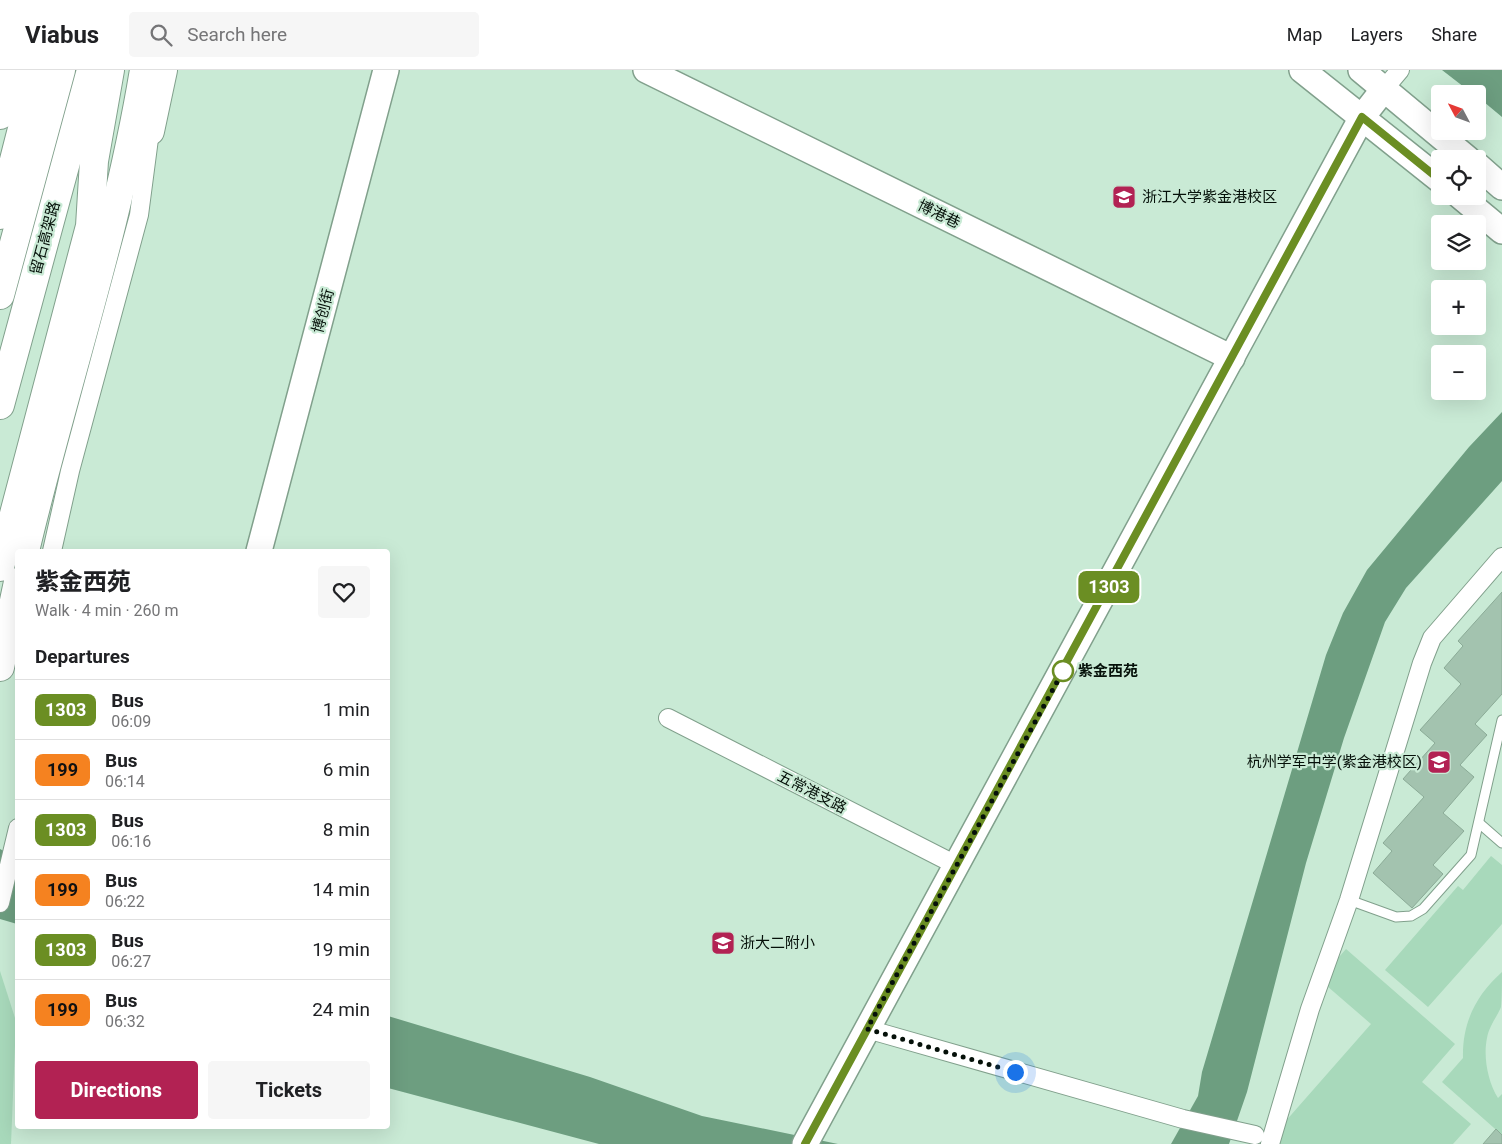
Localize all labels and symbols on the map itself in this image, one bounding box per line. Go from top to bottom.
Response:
north arrow [1431,85,1486,140]
school or university icon: 浙江大学紫金港校区 [1111,184,1137,210]
place label: 浙江大学紫金港校区 [1142,188,1277,206]
street label: 博港巷 [915,196,963,232]
street label: 留石高架路 [27,199,63,277]
street label: 博创街 [308,287,338,335]
line badge: 1303 [1074,571,1144,603]
marker: 紫金西苑 [1052,660,1074,682]
place label: 紫金西苑 [1078,662,1138,680]
school or university icon: 杭州学军中学(紫金港校区) [1426,749,1452,775]
place label: 杭州学军中学(紫金港校区) [1247,753,1422,771]
street label: 五常港支路 [774,767,850,817]
school or university icon: 浙大二附小 [710,930,736,956]
place label: 浙大二附小 [740,934,815,952]
your location [1003,1060,1028,1085]

